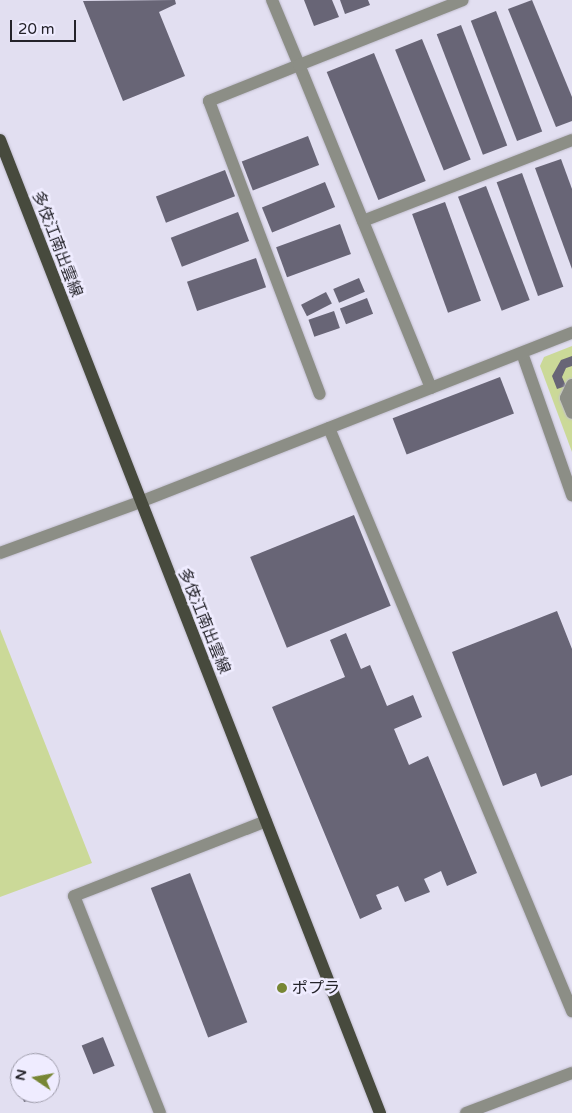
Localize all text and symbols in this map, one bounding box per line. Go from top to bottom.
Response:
scale bar [12,10,79,42]
text: 20 m [18,20,55,38]
street label: 多伎江南出雲線 [28,188,86,300]
street label: 多伎江南出雲線 [174,565,234,677]
place label: ポプラ [292,978,340,998]
marker: ポプラ [276,982,288,994]
north arrow [10,1053,60,1103]
text: N [11,1068,30,1082]

